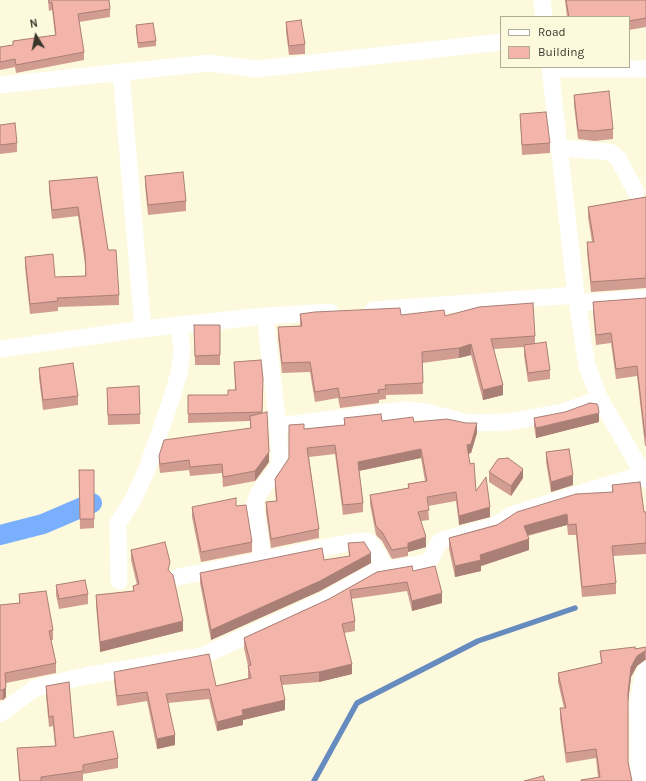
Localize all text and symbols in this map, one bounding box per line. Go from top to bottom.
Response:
north arrow [16,16,56,56]
legend [500,16,630,68]
text: N [29,17,39,31]
text: Road [538,25,566,39]
text: Building [538,45,584,59]

